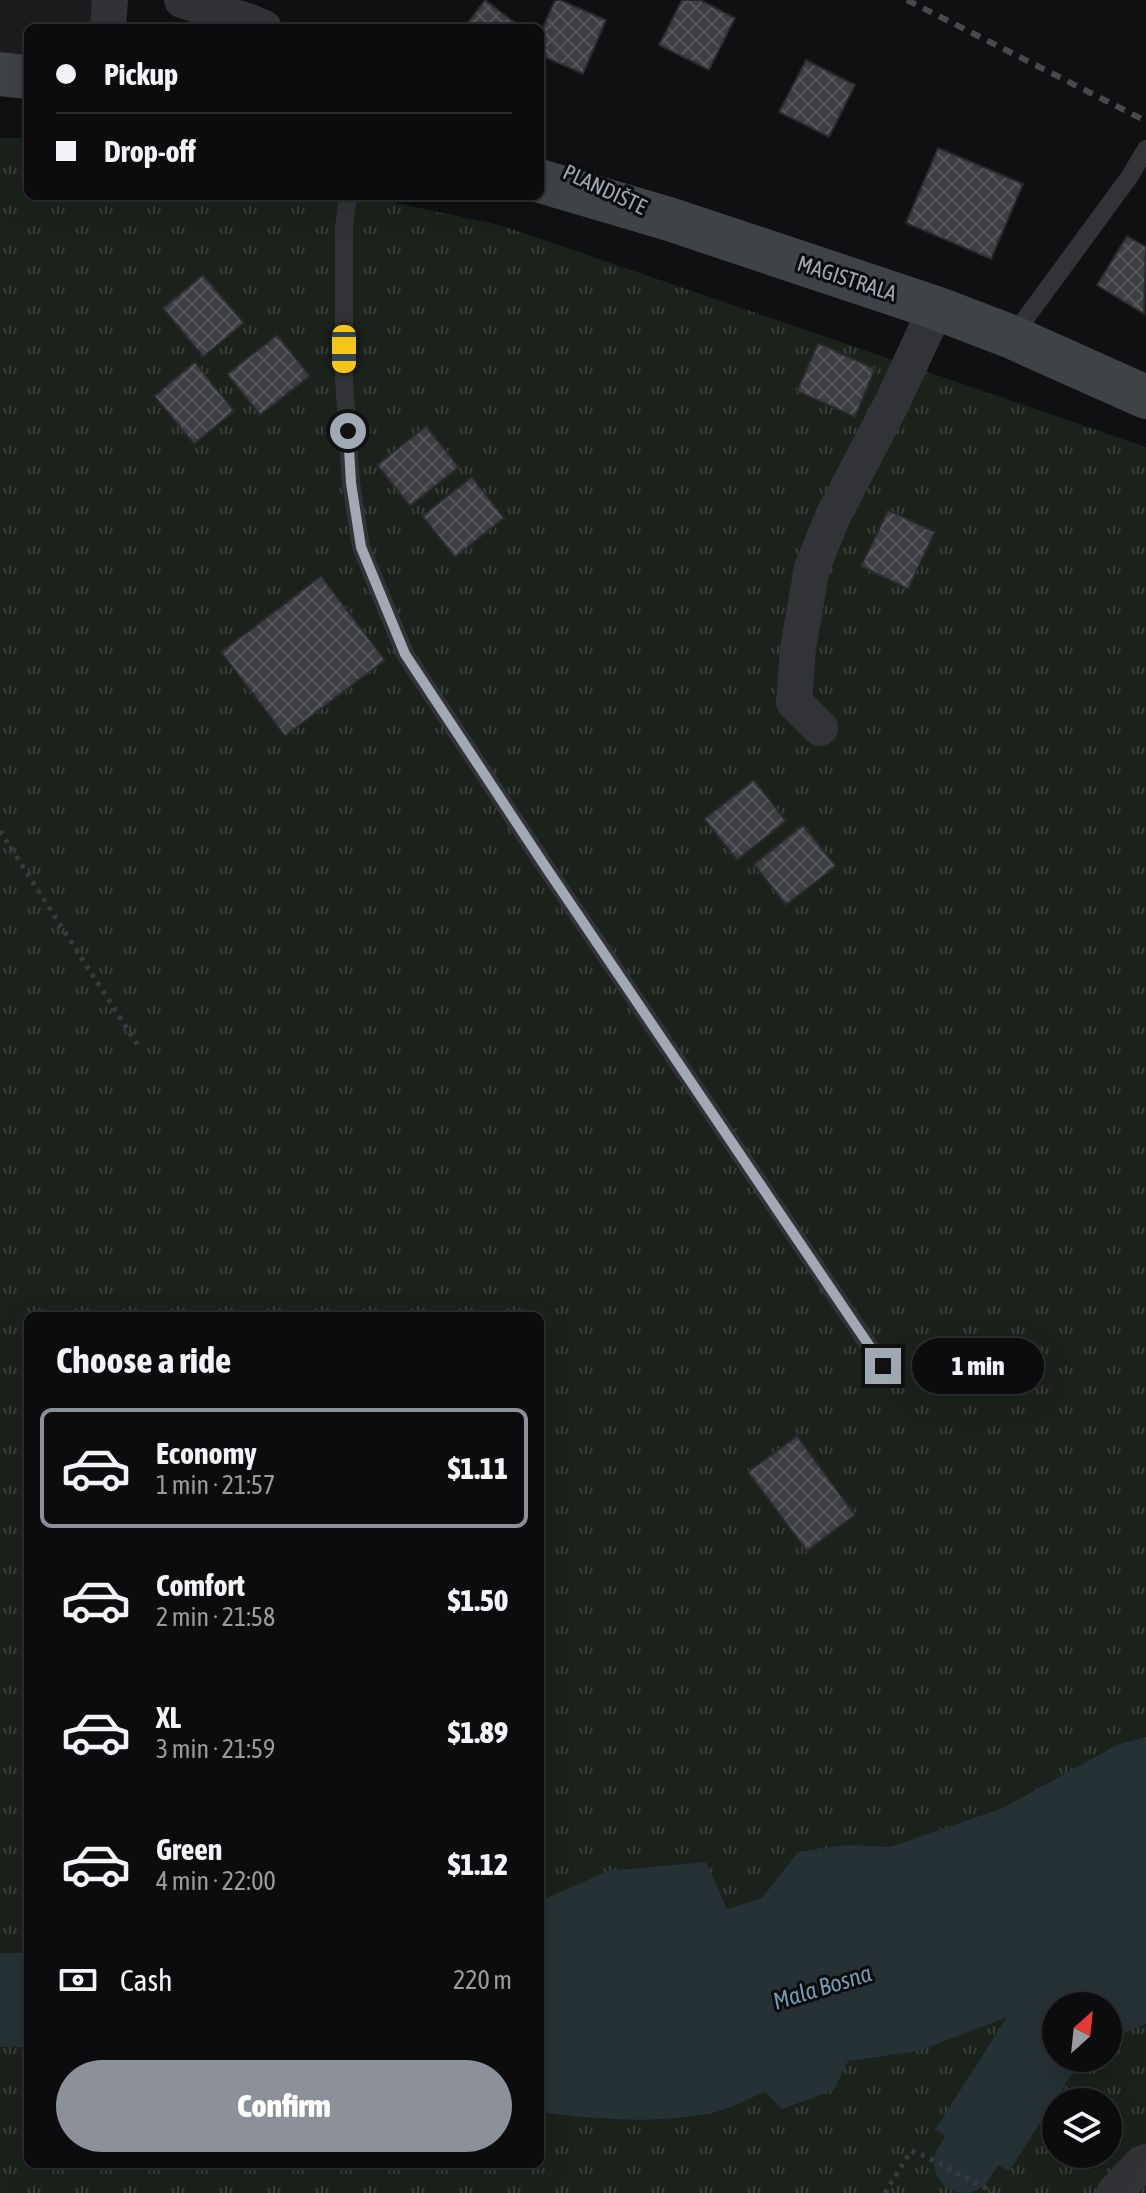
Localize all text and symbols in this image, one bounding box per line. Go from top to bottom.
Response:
text: Pickup [104,57,178,91]
text: Drop-off [104,134,196,168]
street label: PLANDIŠTE [559,158,652,220]
street label: MAGISTRALA [794,250,900,306]
car [332,325,356,373]
route start [330,413,366,449]
callout: 1 min [911,1338,1043,1394]
text: Choose a ride [56,1339,231,1381]
route end [865,1348,901,1384]
text: 1 min [951,1351,1005,1381]
icon: car [60,1432,132,1504]
text: Economy [156,1436,257,1470]
text: $1.11 [448,1451,508,1485]
text: 1 min · 21:57 [156,1470,275,1500]
icon: car [60,1564,132,1636]
text: Comfort [156,1568,245,1602]
text: $1.50 [448,1583,508,1617]
text: 2 min · 21:58 [156,1602,275,1632]
icon: car [60,1696,132,1768]
text: XL [156,1700,181,1734]
text: $1.89 [448,1715,508,1749]
text: 3 min · 21:59 [156,1734,275,1764]
icon: car [60,1828,132,1900]
text: Green [156,1832,222,1866]
text: $1.12 [448,1847,508,1881]
text: 4 min · 22:00 [156,1866,276,1896]
icon: cash [56,1958,100,2002]
water label: Mala Bosna [769,1959,875,2015]
text: Cash [120,1963,173,1997]
text: 220 m [453,1965,512,1995]
north arrow [1042,1992,1122,2072]
map controls [1042,1992,1122,2168]
button: Confirm [56,2060,512,2152]
button: layers [1042,2088,1122,2168]

